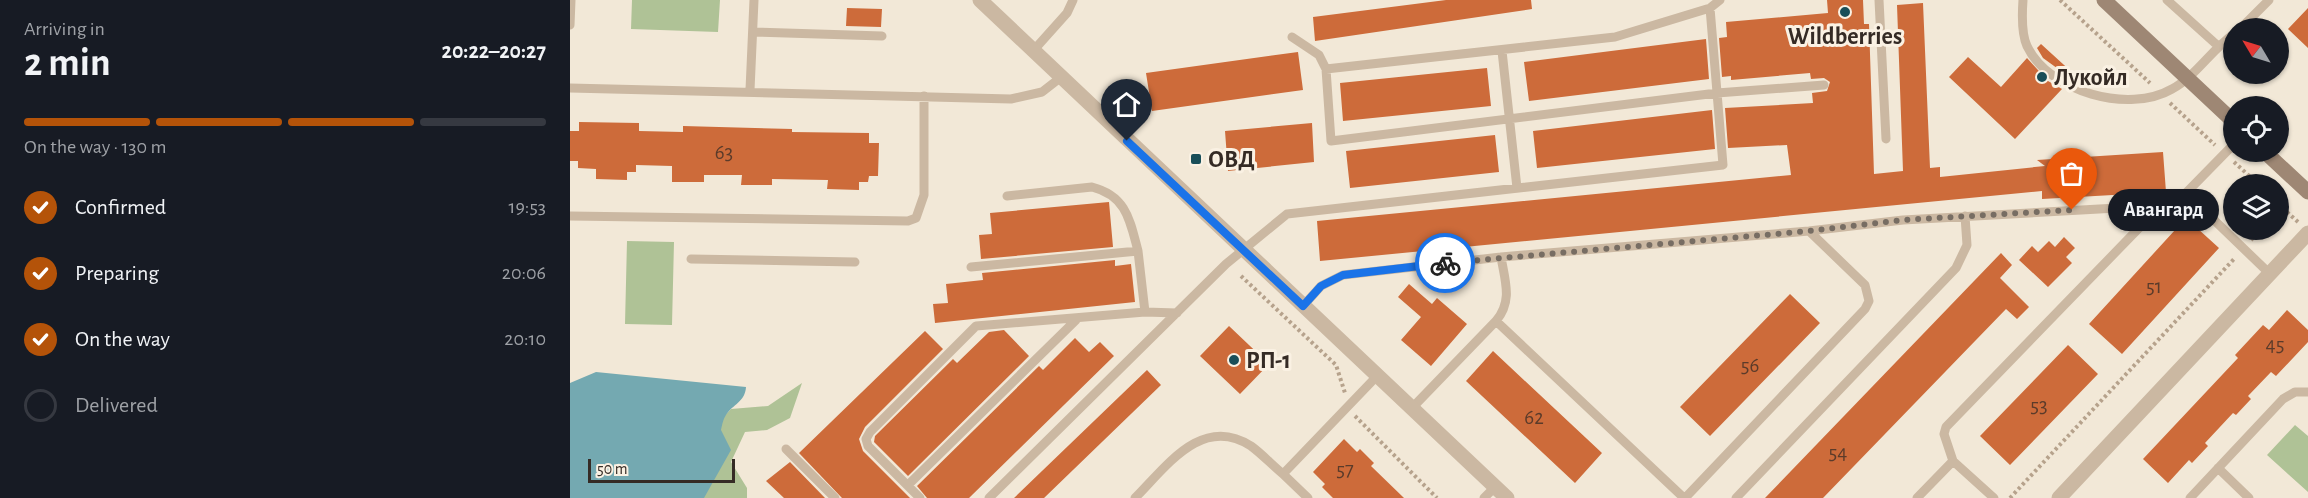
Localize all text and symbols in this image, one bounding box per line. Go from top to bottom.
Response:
marker: Wildberries [1838,5,1852,19]
north arrow [2223,18,2289,84]
map controls [2223,18,2289,240]
text: Arriving in [24,19,105,39]
place label: Wildberries [1788,25,1902,49]
text: 20:22–20:27 [442,40,546,62]
text: 2 min [24,44,111,83]
place label: Лукойл [2054,66,2128,90]
marker: Лукойл [2035,70,2049,84]
pin [1101,79,1152,141]
icon: home [1110,88,1143,121]
button: locate [2223,96,2289,162]
text: On the way · 130 m [24,137,166,157]
house number: 63 [715,142,733,163]
place label: ОВД [1208,148,1255,172]
pin [2046,148,2097,210]
marker: ОВД [1189,152,1203,166]
icon: bag [2055,157,2088,190]
button: layers [2223,174,2289,240]
callout: Авангард [2108,189,2219,231]
icon: check [24,191,57,224]
text: Confirmed [75,196,166,218]
text: 19:53 [509,197,546,217]
text: Авангард [2124,200,2203,220]
courier [1415,233,1475,293]
icon: bike [1429,247,1462,280]
icon: check [24,257,57,290]
text: Preparing [75,262,159,284]
text: 20:06 [502,263,546,283]
house number: 51 [2146,276,2162,297]
icon: check [24,323,57,356]
text: On the way [75,328,170,350]
text: 20:10 [504,329,546,349]
house number: 45 [2266,334,2284,355]
place label: РП-1 [1246,349,1291,373]
marker: РП-1 [1227,353,1241,367]
house number: 56 [1741,355,1759,376]
text: Delivered [75,394,158,416]
house number: 53 [2030,395,2048,416]
house number: 62 [1524,407,1544,428]
house number: 54 [1829,442,1847,463]
scale bar [588,456,735,484]
house number: 57 [1336,459,1354,480]
text: 50 m [597,461,628,477]

